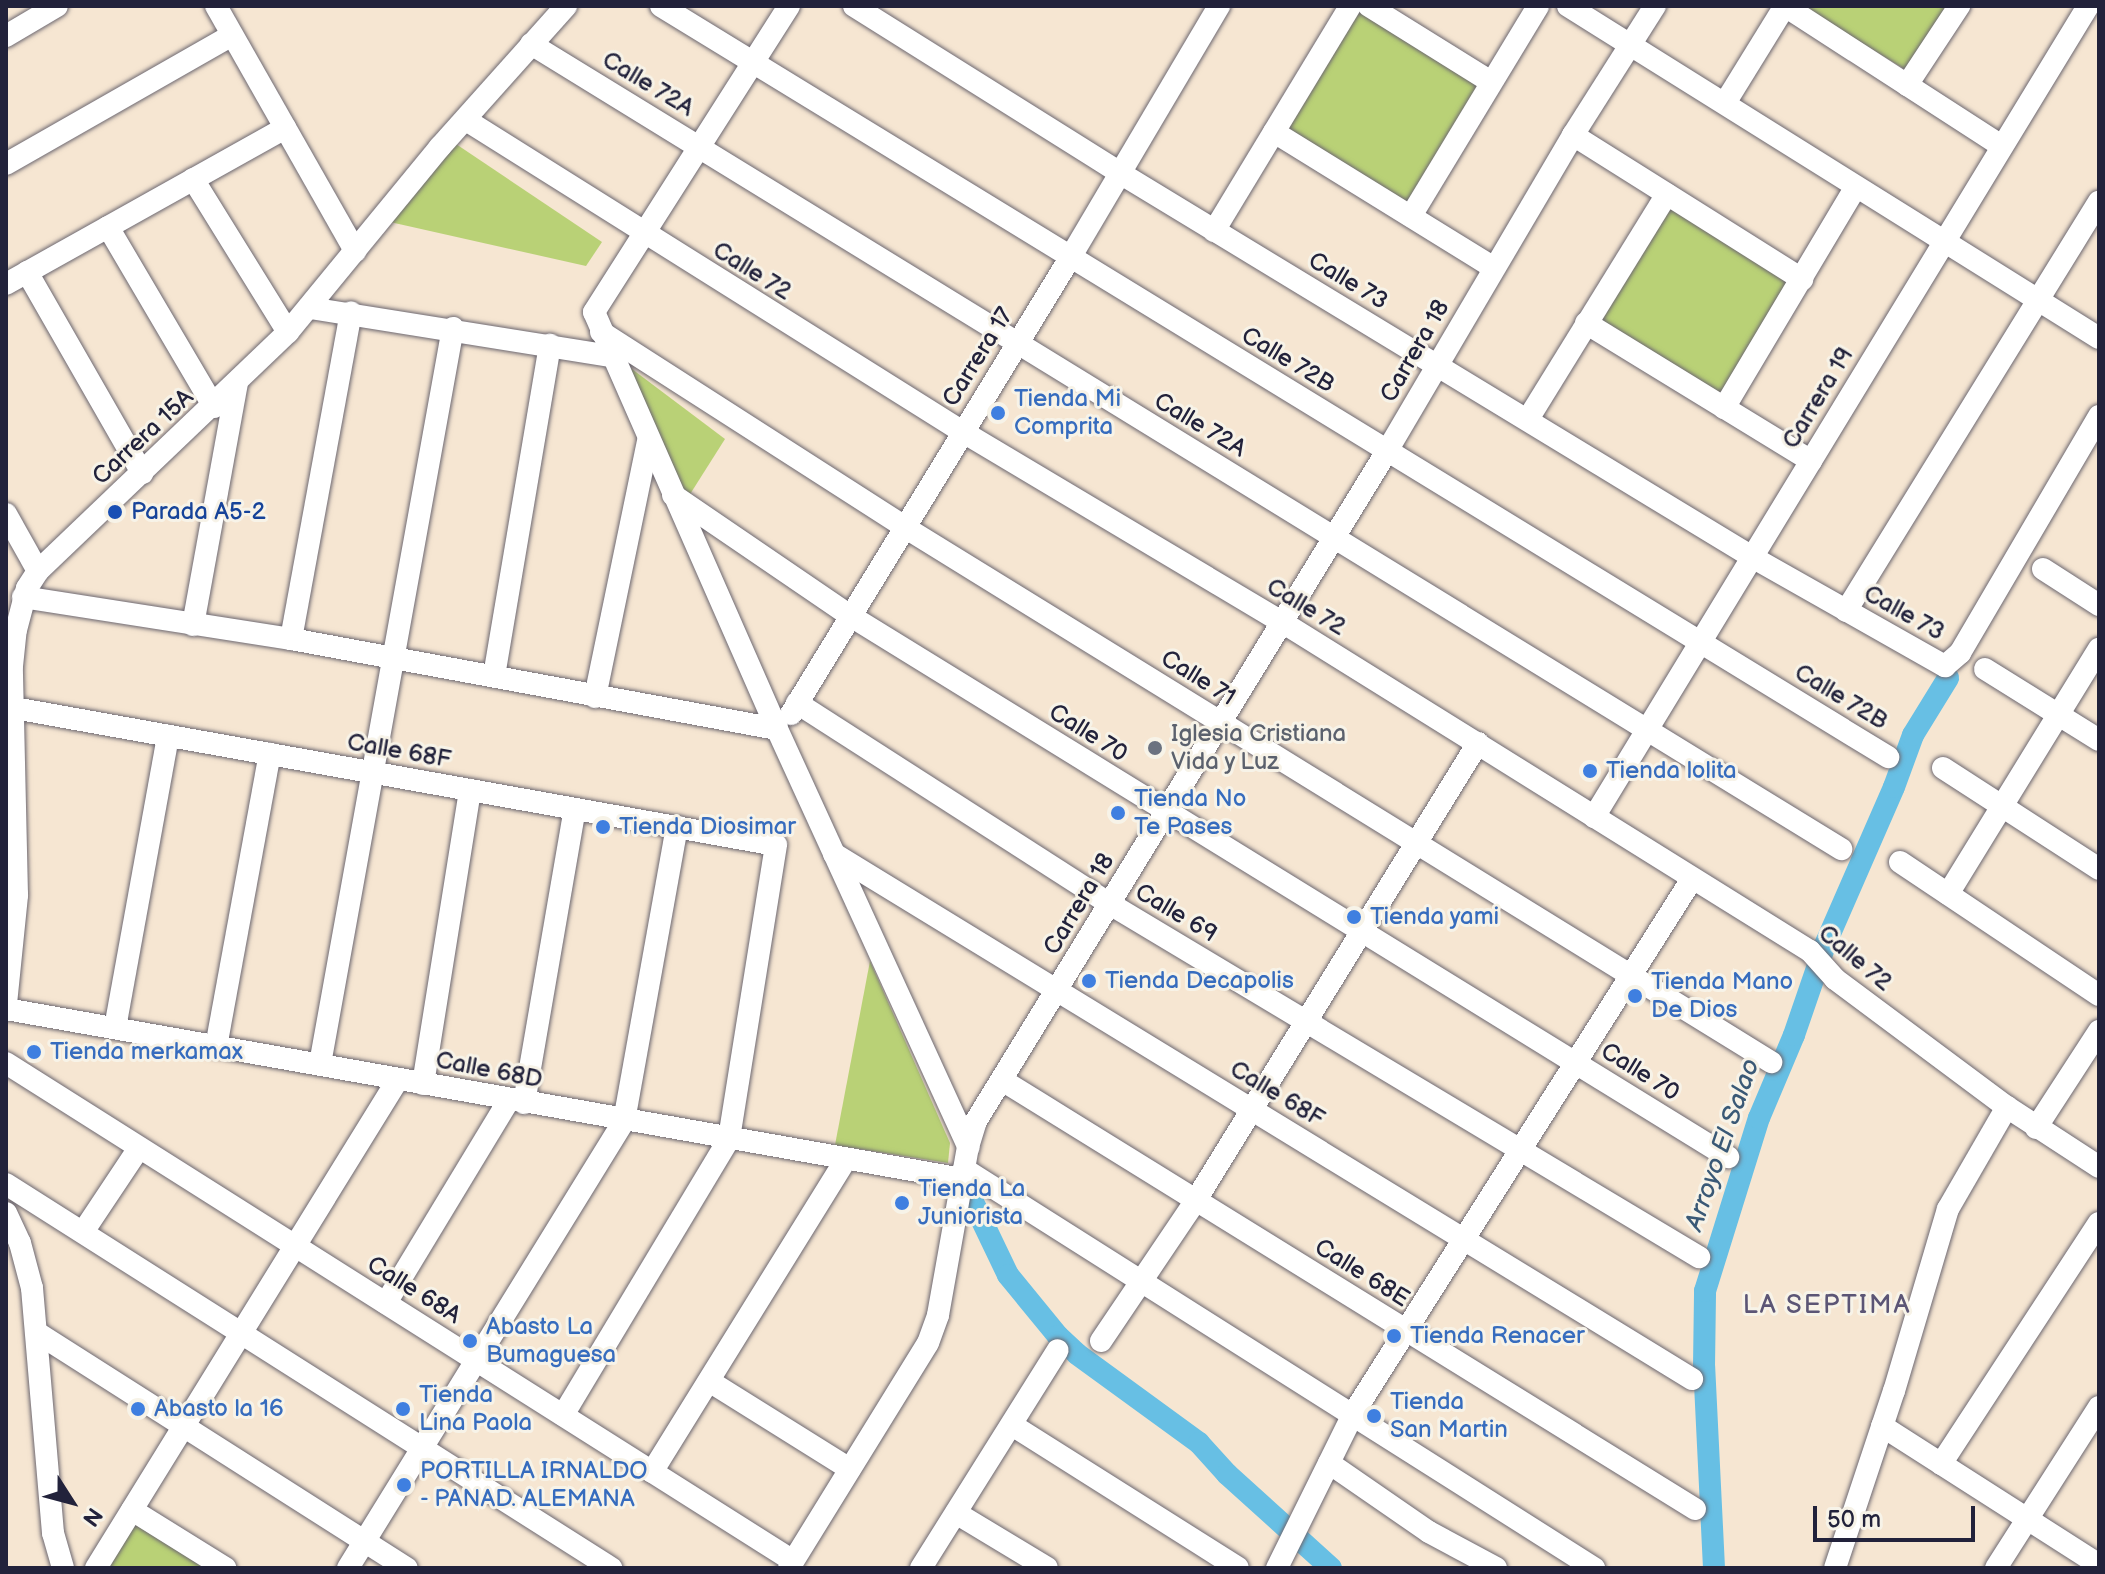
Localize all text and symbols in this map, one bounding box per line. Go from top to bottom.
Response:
street label: Calle 72A [597,45,699,123]
street label: Calle 72 [707,236,797,306]
street label: Calle 73 [1303,246,1393,316]
street label: Carrera 18 [1374,295,1456,407]
street label: Carrera 17 [936,302,1020,412]
street label: Calle 72B [1236,321,1340,399]
street label: Carrera 19 [1777,342,1859,454]
street label: Carrera 15A [86,383,200,491]
place label: Tienda Mi Comprita [1014,385,1121,441]
street label: Calle 72A [1149,386,1251,464]
marker: Tienda Mi Comprita [989,404,1007,422]
place label: Parada A5-2 [131,498,266,526]
marker: Parada A5-2 [106,503,124,521]
street label: Calle 72 [1261,572,1351,642]
street label: Calle 73 [1858,579,1950,647]
street label: Calle 71 [1155,644,1241,712]
street label: Calle 72B [1789,658,1893,736]
street label: Calle 70 [1043,698,1133,768]
place label: Iglesia Cristiana Vida y Luz [1171,720,1346,776]
street label: Calle 68F [345,728,453,774]
marker: Iglesia Cristiana Vida y Luz [1146,739,1164,757]
place label: Tienda lolita [1606,757,1737,785]
marker: Tienda lolita [1581,762,1599,780]
place label: Tienda No Te Pases [1134,785,1246,841]
marker: Tienda No Te Pases [1109,804,1127,822]
place label: Tienda Diosimar [619,813,796,841]
marker: Tienda Diosimar [594,818,612,836]
street label: Carrera 18 [1037,848,1121,960]
street label: Calle 69 [1130,877,1222,949]
place label: Tienda yami [1370,903,1500,931]
marker: Tienda yami [1345,908,1363,926]
street label: Calle 72 [1812,919,1898,997]
place label: Tienda Decapolis [1105,967,1294,995]
place label: Tienda Mano De Dios [1651,968,1793,1024]
marker: Tienda Decapolis [1080,972,1098,990]
marker: Tienda Mano De Dios [1626,987,1644,1005]
street label: Calle 70 [1595,1037,1685,1107]
place label: Tienda merkamax [50,1038,243,1066]
marker: Tienda merkamax [25,1043,43,1061]
street label: Calle 68D [433,1046,545,1094]
street label: Calle 68F [1225,1055,1329,1133]
water label: Arroyo El Salao [1679,1055,1767,1235]
place label: Tienda La Juniorista [918,1175,1025,1231]
marker: Tienda La Juniorista [893,1194,911,1212]
street label: Calle 68E [1309,1233,1415,1313]
street label: Calle 68A [362,1250,466,1330]
district label: LA SEPTIMA [1742,1290,1912,1322]
place label: Abasto La Bumaguesa [486,1313,616,1369]
place label: Tienda Renacer [1410,1322,1585,1350]
marker: Tienda Renacer [1385,1327,1403,1345]
marker: Abasto La Bumaguesa [461,1332,479,1350]
place label: Tienda Lina Paola [419,1381,532,1437]
place label: Tienda San Martin [1390,1388,1508,1444]
place label: Abasto la 16 [154,1395,284,1423]
marker: Abasto la 16 [129,1400,147,1418]
marker: Tienda Lina Paola [394,1400,412,1418]
marker: Tienda San Martin [1365,1407,1383,1425]
place label: PORTILLA IRNALDO - PANAD. ALEMANA [420,1457,648,1513]
north arrow [32,1462,112,1542]
marker: PORTILLA IRNALDO - PANAD. ALEMANA [395,1476,413,1494]
scale bar [1817,1490,1979,1540]
text: N [76,1502,108,1531]
text: 50 m [1827,1505,1881,1534]

